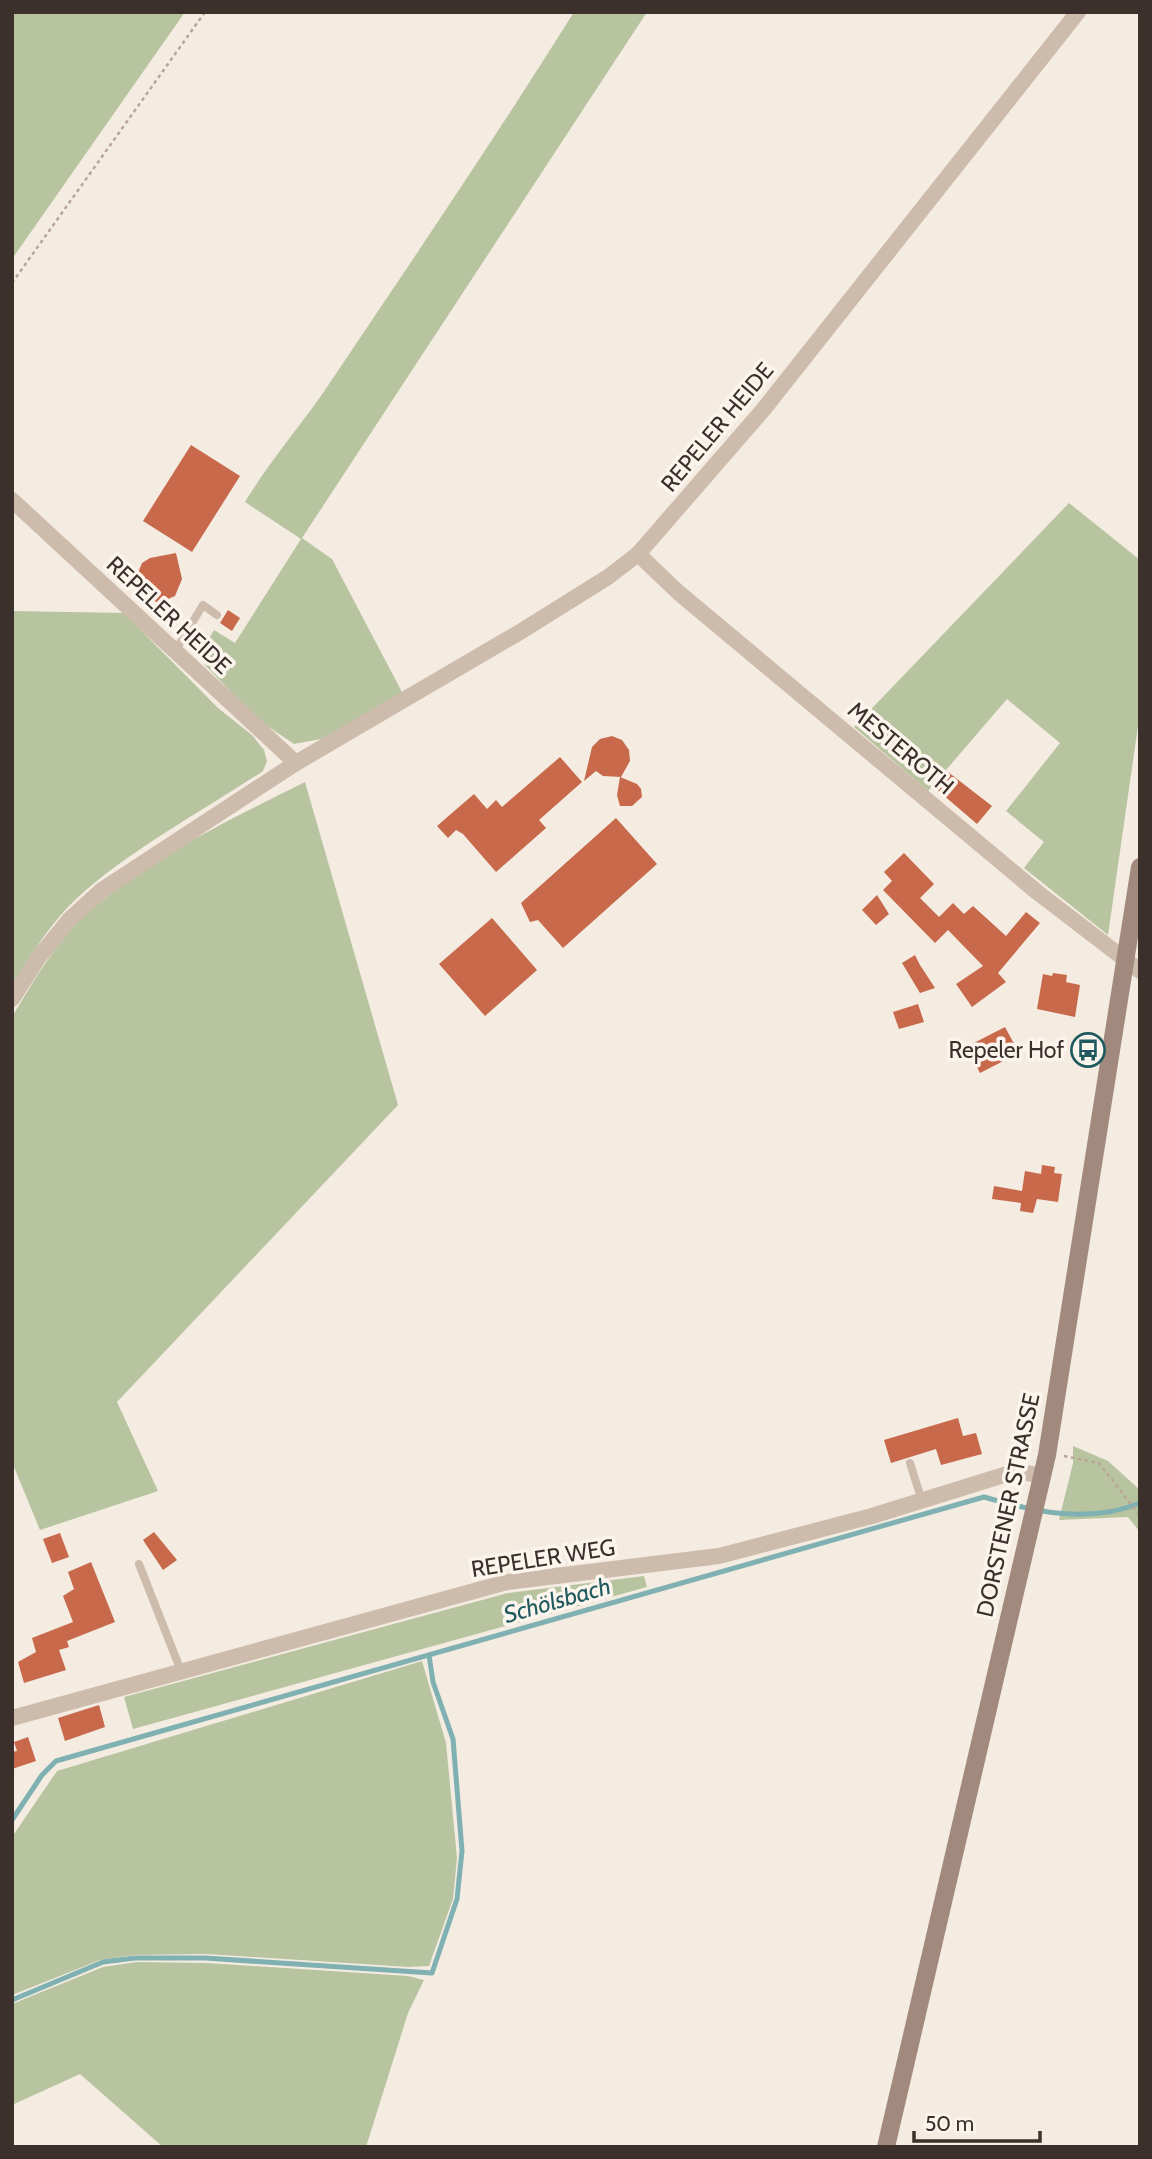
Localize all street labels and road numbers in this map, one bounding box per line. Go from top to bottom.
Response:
street label: REPELER HEIDE [655,357,779,497]
street label: REPELER HEIDE [101,550,237,680]
street label: MESTEROTH [842,696,960,800]
street label: DORSTENER STRASSE [971,1391,1045,1619]
street label: REPELER WEG [469,1533,617,1583]

